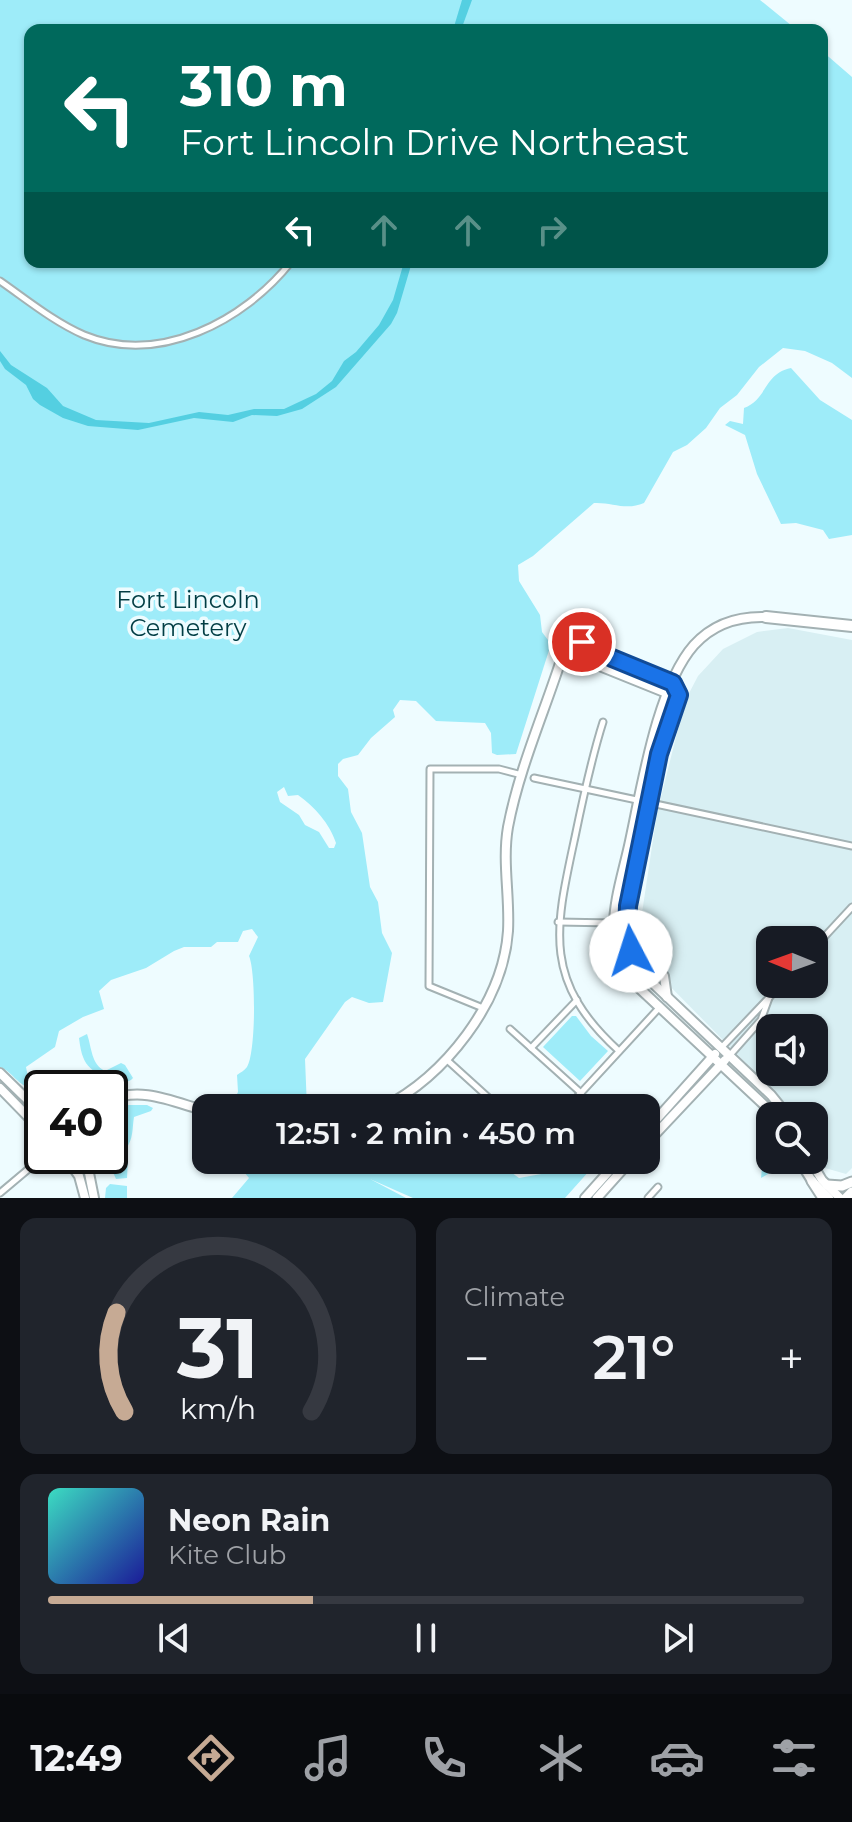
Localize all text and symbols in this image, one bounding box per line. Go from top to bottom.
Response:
text: 310 m [180,52,348,120]
icon: left [48,56,152,160]
text: Fort Lincoln Drive Northeast [180,120,689,164]
icon: left [278,208,322,252]
icon: ahead [362,208,406,252]
icon: ahead [446,208,490,252]
icon: right [530,208,574,252]
park label: Fort Lincoln Cemetery [116,585,260,642]
pin [548,608,616,676]
icon: arrive [560,620,604,664]
position arrow [589,909,673,993]
north arrow [756,926,828,998]
map controls [756,926,828,1174]
button: sound [756,1014,828,1086]
speed limit sign: 40 [24,1070,128,1174]
button: search [756,1102,828,1174]
text: 12:51 · 2 min · 450 m [276,1115,576,1152]
text: Climate [464,1281,565,1313]
text: 31 [176,1297,259,1399]
text: 21° [593,1321,675,1394]
text: − [464,1331,489,1385]
text: + [779,1331,804,1385]
text: km/h [180,1391,256,1426]
text: Neon Rain [168,1502,330,1539]
text: Kite Club [168,1539,286,1571]
icon: previous [152,1616,196,1660]
icon: pause [404,1616,448,1660]
icon: next [656,1616,700,1660]
icon: directions [183,1730,239,1786]
icon: music [300,1730,356,1786]
icon: phone [416,1730,472,1786]
icon: climate [533,1730,589,1786]
icon: car [649,1730,705,1786]
icon: filters [766,1730,822,1786]
text: 12:49 [30,1736,123,1780]

